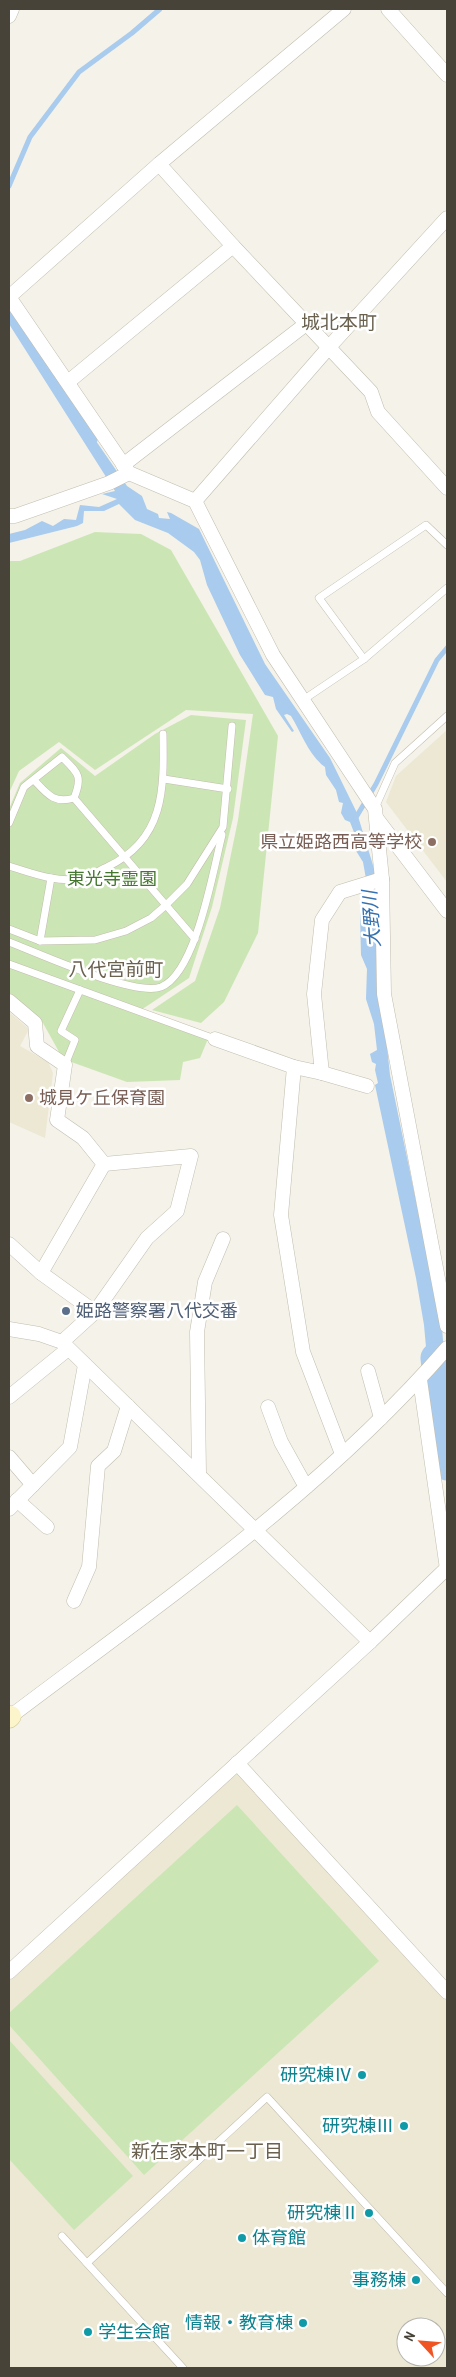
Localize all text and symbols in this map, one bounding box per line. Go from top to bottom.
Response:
district label: 城北本町 [301,309,377,335]
place label: 県立姫路西高等学校 [260,829,422,854]
marker: 県立姫路西高等学校 [426,836,438,848]
park label: 東光寺霊園 [67,866,157,891]
water label: 大野川 [356,888,386,948]
district label: 八代宮前町 [68,956,164,982]
place label: 城見ケ丘保育園 [39,1085,165,1110]
marker: 城見ケ丘保育園 [23,1092,35,1104]
place label: 姫路警察署八代交番 [76,1298,238,1323]
marker: 姫路警察署八代交番 [60,1305,72,1317]
place label: 研究棟Ⅳ [280,2062,352,2087]
marker: 研究棟Ⅳ [356,2069,368,2081]
place label: 研究棟Ⅲ [322,2113,394,2138]
marker: 研究棟Ⅲ [398,2120,410,2132]
district label: 新在家本町一丁目 [131,2138,283,2164]
place label: 研究棟Ⅱ [287,2200,359,2225]
marker: 研究棟Ⅱ [363,2207,375,2219]
place label: 体育館 [252,2225,306,2250]
marker: 体育館 [236,2232,248,2244]
place label: 事務棟 [352,2267,406,2292]
marker: 事務棟 [410,2274,422,2286]
place label: 情報・教育棟 [185,2310,293,2335]
marker: 情報・教育棟 [297,2317,309,2329]
north arrow [396,2317,446,2367]
place label: 学生会館 [98,2319,170,2344]
marker: 学生会館 [82,2326,94,2338]
text: N [399,2329,419,2344]

